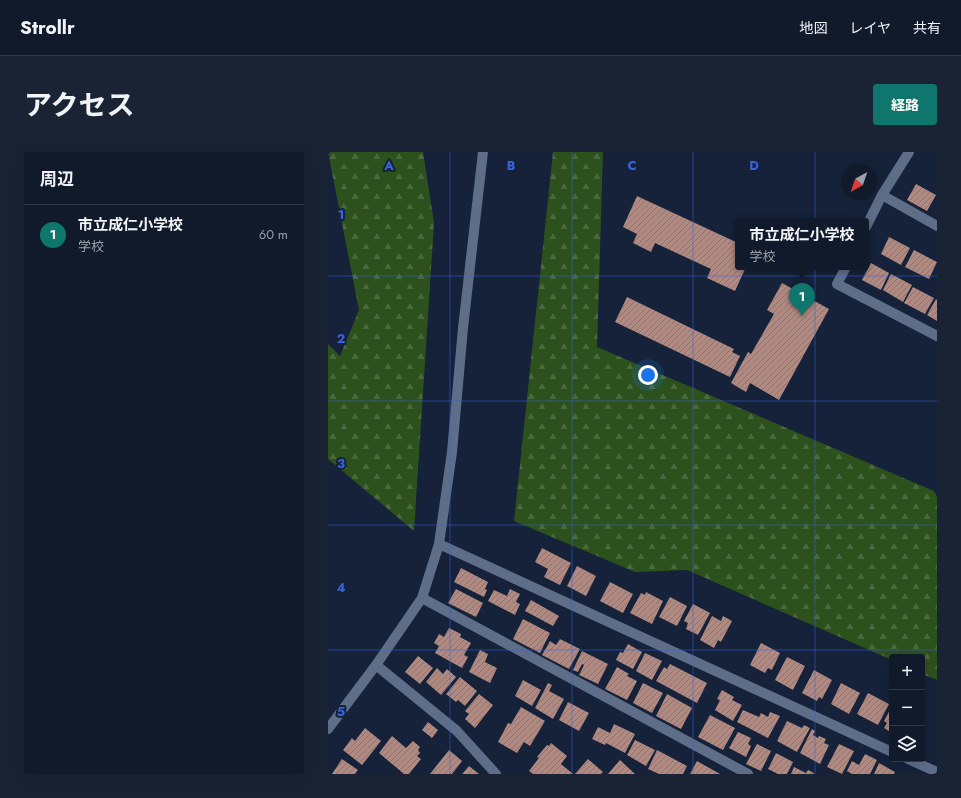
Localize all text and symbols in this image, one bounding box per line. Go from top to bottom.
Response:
text: Strollr [20,14,75,41]
text: 地図 [799,18,827,38]
text: レイヤ [849,18,891,38]
text: 共有 [913,18,941,38]
button: 経路 [873,84,937,125]
text: アクセス [24,85,135,126]
text: A [383,156,394,175]
text: B [507,156,516,175]
text: C [627,156,637,175]
text: D [749,156,759,175]
north arrow [841,164,877,200]
text: 周辺 [40,167,74,191]
text: 1 [338,205,344,224]
text: 市立成仁小学校 [78,214,183,236]
popup [735,218,869,270]
text: 市立成仁小学校 [749,224,855,246]
text: 1 [50,225,56,244]
text: 60 m [259,225,288,244]
text: 学校 [78,237,104,256]
text: 学校 [749,247,776,266]
pin: 1 [789,283,815,316]
text: 2 [337,329,345,348]
your location [638,365,658,385]
text: 3 [337,454,345,473]
text: 4 [336,578,346,597]
map controls [889,654,925,762]
button: + [889,654,925,690]
button: − [889,690,925,726]
text: 5 [337,702,345,721]
button: layers [889,726,925,762]

